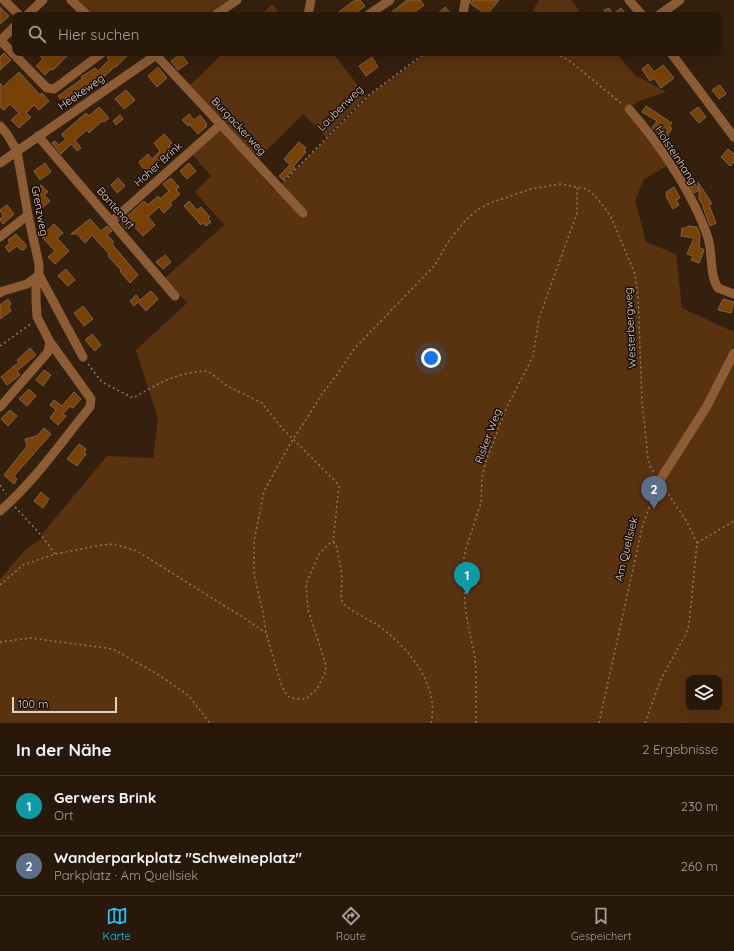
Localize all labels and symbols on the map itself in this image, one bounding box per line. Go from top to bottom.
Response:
street label: Heekeweg [55,71,107,113]
street label: Laubenweg [314,82,366,134]
street label: Burgackerweg [208,94,270,158]
street label: Holsteinhang [652,123,700,187]
street label: Hoher Brink [131,139,185,189]
street label: Bantenort [94,184,138,232]
street label: Grenzweg [28,185,52,237]
street label: Westerbergweg [621,287,639,369]
your location [421,348,441,368]
street label: Risker Weg [472,407,504,465]
pin: 2 [641,476,667,509]
street label: Am Quellsiek [611,515,641,583]
pin: 1 [454,562,480,595]
scale bar [12,695,117,714]

